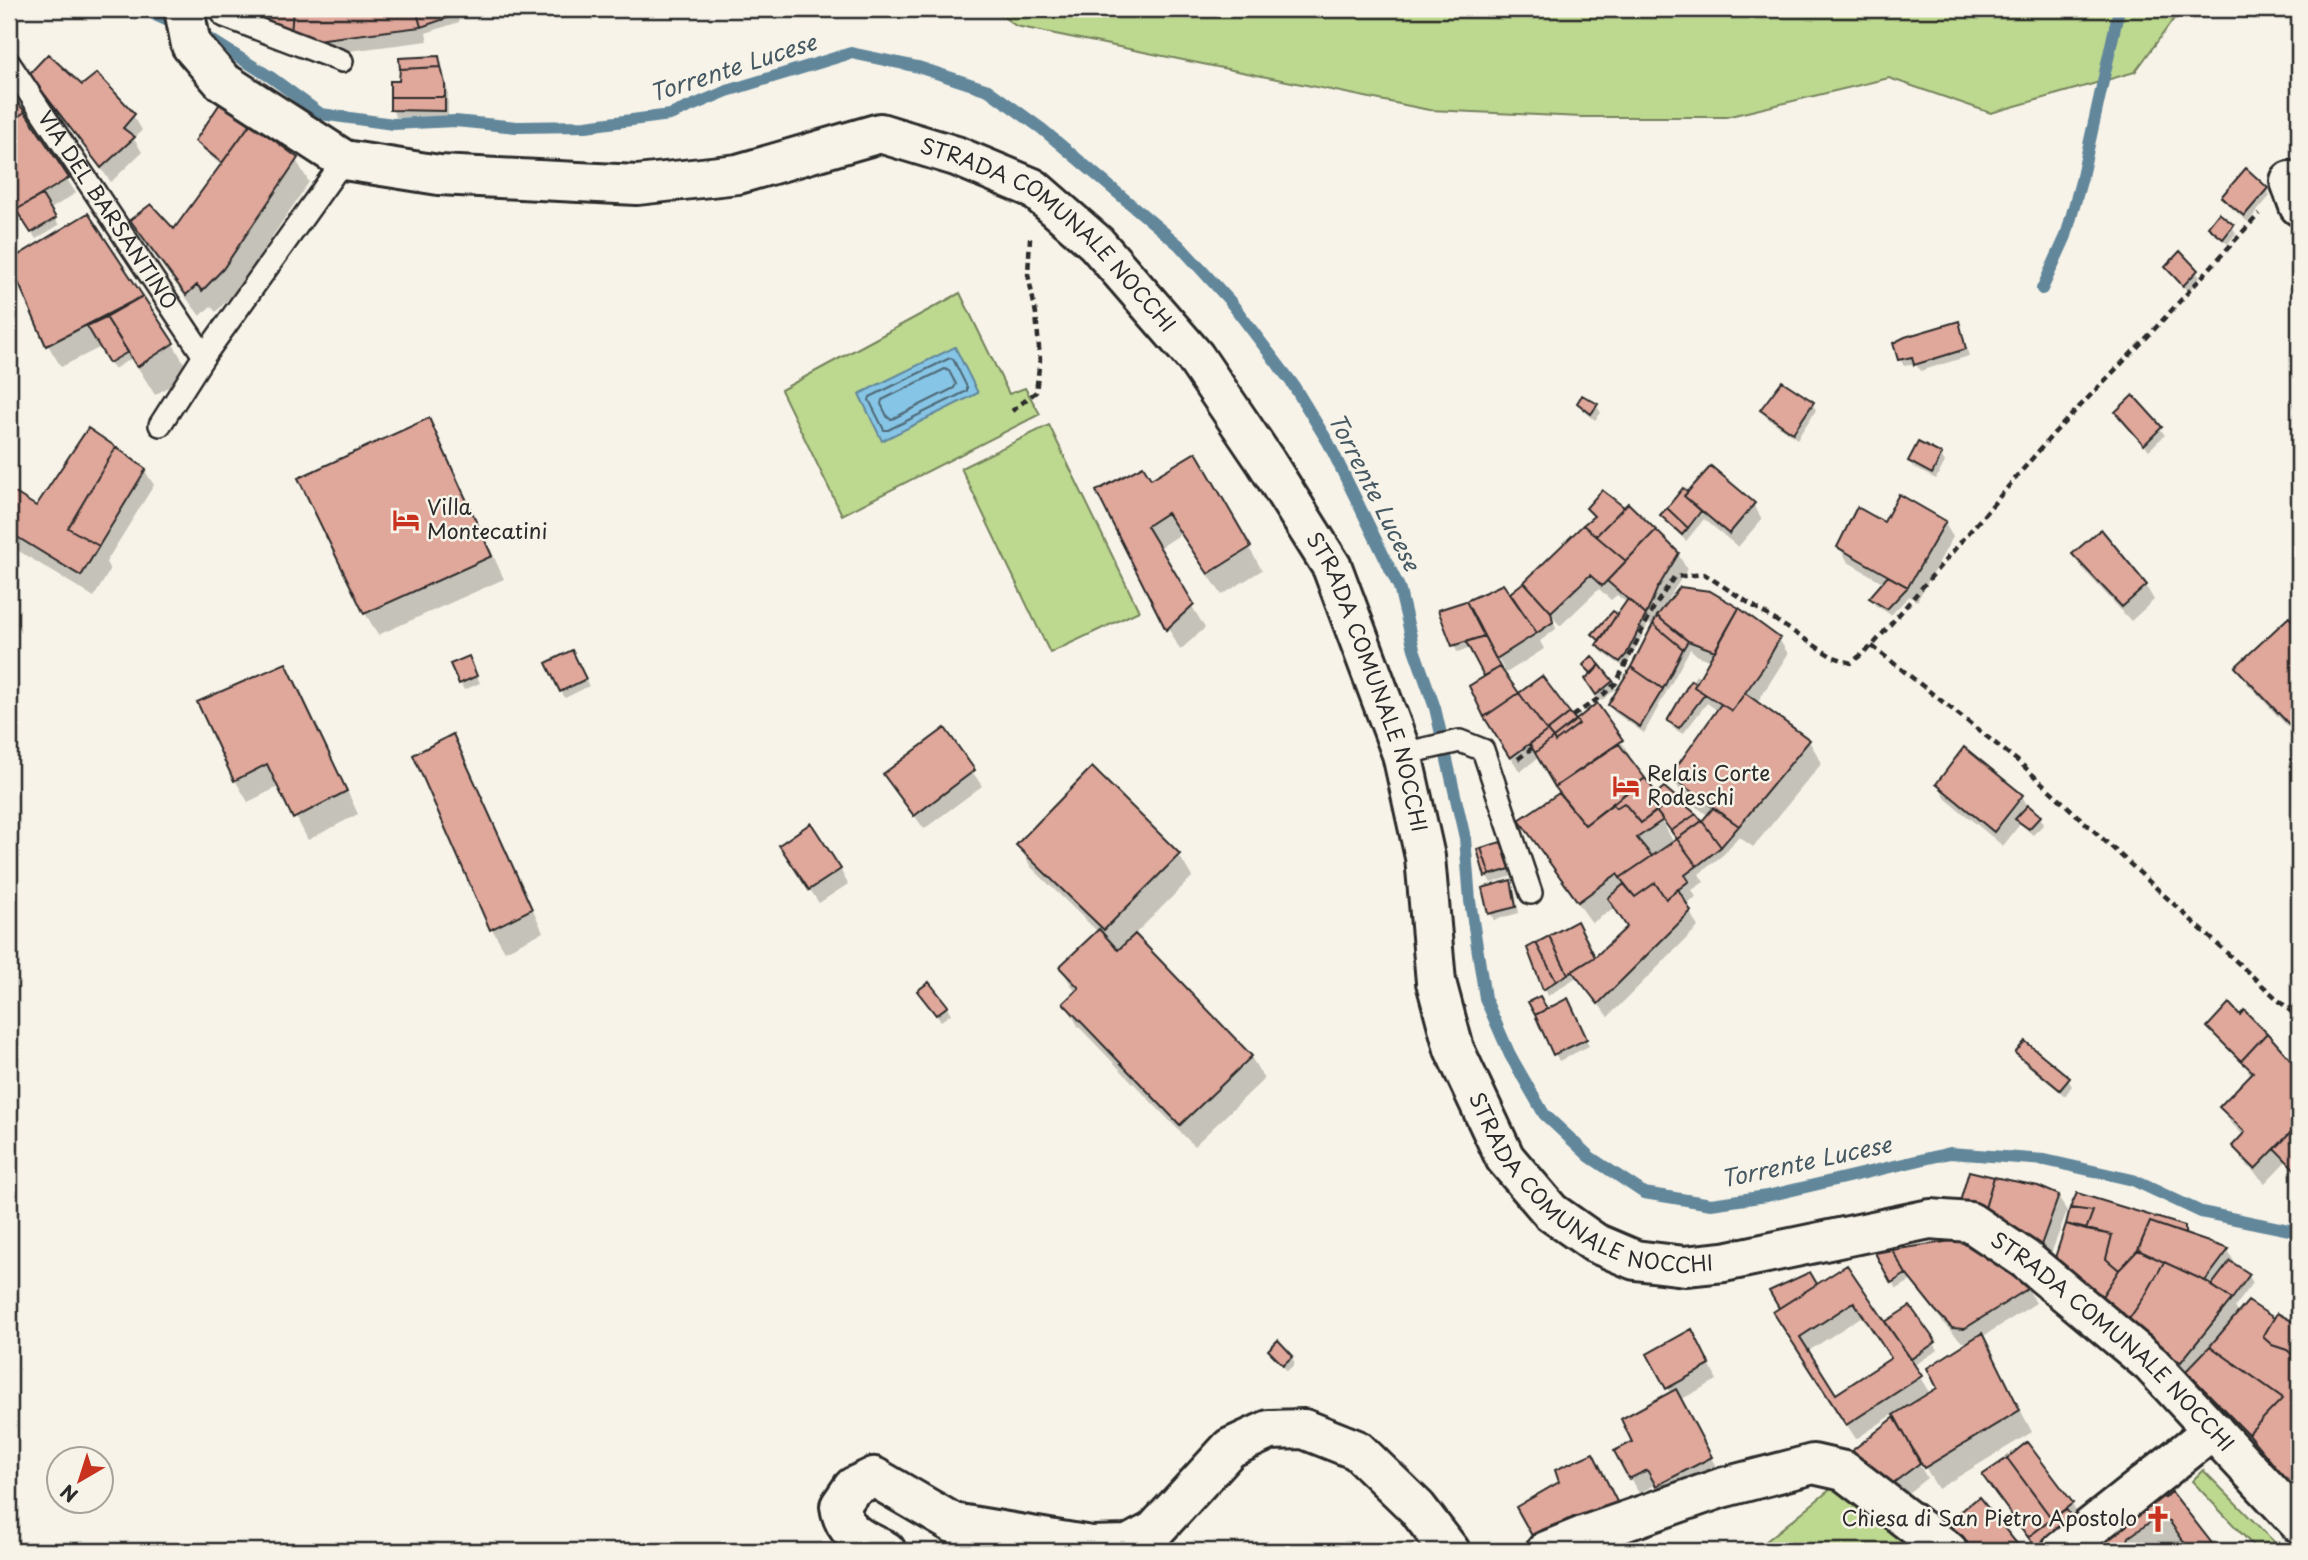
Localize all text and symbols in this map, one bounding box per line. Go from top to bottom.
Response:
water label: Torrente Lucese [645,23,822,110]
street label: VIA DEL BARSANTINO [31,103,187,315]
street label: STRADA COMUNALE NOCCHI [917,128,1184,338]
water label: Torrente Lucese [1320,406,1431,578]
place label: Villa Montecatini [427,490,548,546]
hotel icon: Villa Montecatini [391,505,421,535]
street label: STRADA COMUNALE NOCCHI [1300,525,1437,835]
place label: Relais Corte Rodeschi [1647,756,1770,812]
hotel icon: Relais Corte Rodeschi [1611,771,1641,801]
street label: STRADA COMUNALE NOCCHI [1462,1086,1715,1281]
water label: Torrente Lucese [1717,1125,1896,1196]
street label: STRADA COMUNALE NOCCHI [1985,1223,2243,1458]
north arrow [46,1444,116,1514]
text: N [54,1478,83,1510]
place label: Chiesa di San Pietro Apostolo [1842,1501,2137,1533]
church icon: Chiesa di San Pietro Apostolo [2143,1504,2173,1534]

